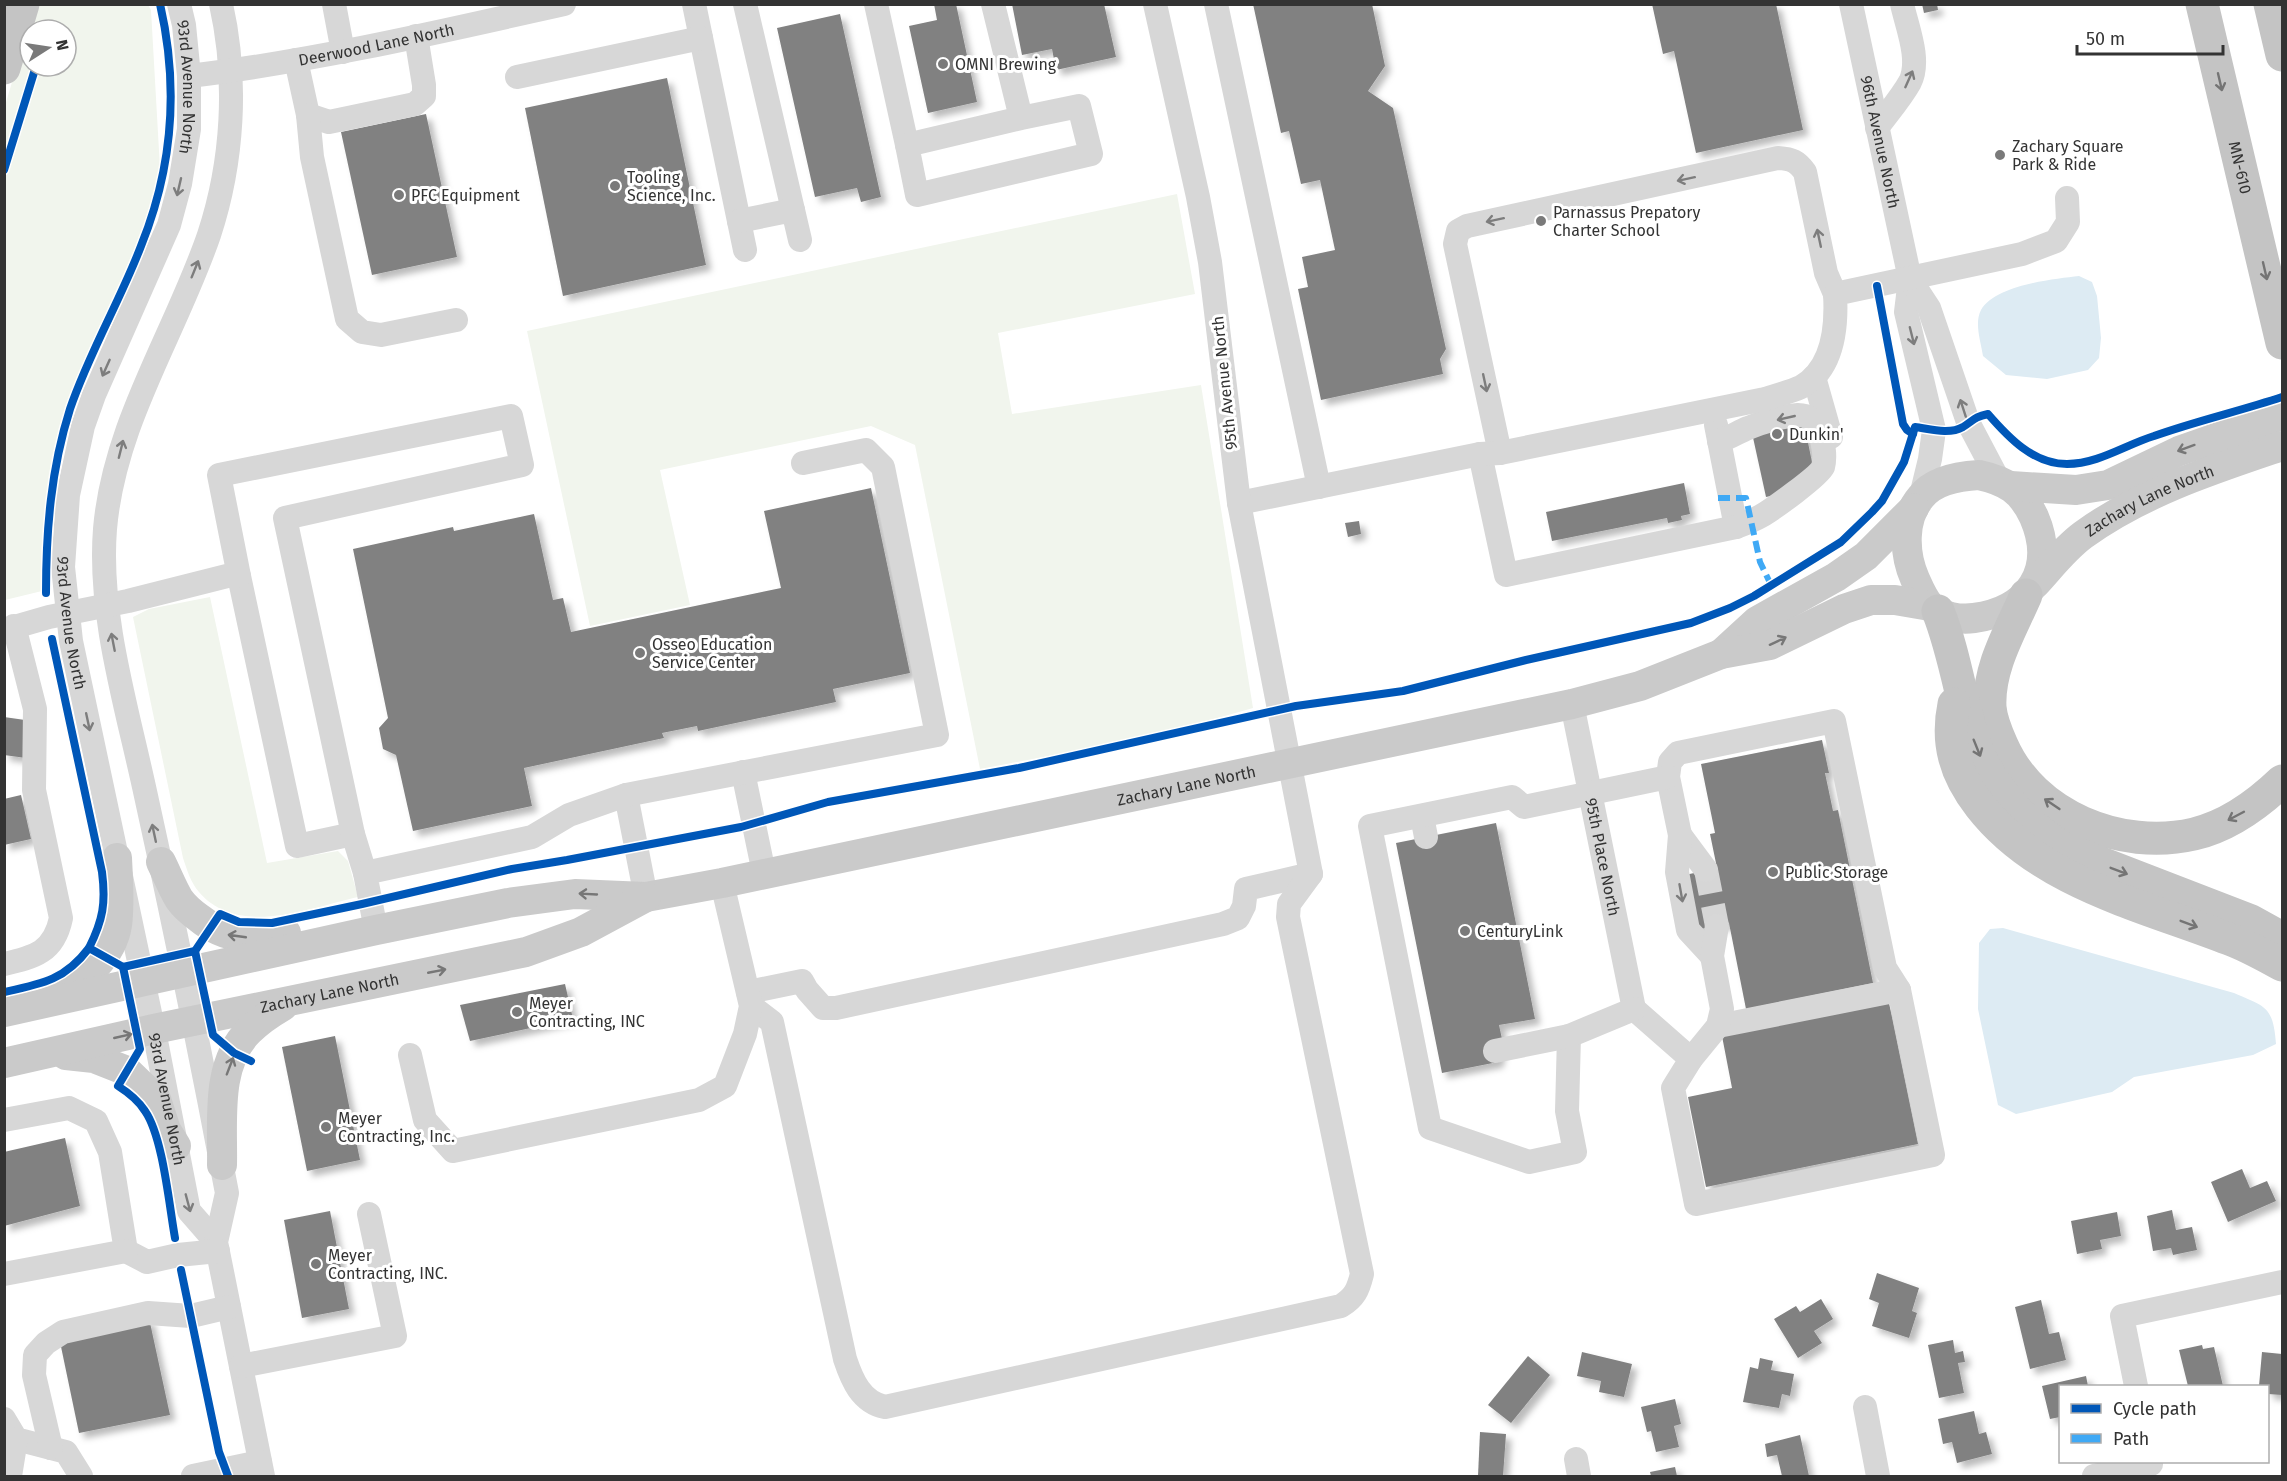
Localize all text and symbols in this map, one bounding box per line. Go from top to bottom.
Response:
north arrow [18,18,78,78]
street label: 93rd Avenue North [173,18,198,156]
scale bar [2077,18,2222,56]
street label: Deerwood Lane North [297,20,456,70]
text: 50 m [2086,28,2125,50]
text: N [52,38,73,52]
place label: OMNI Brewing [955,55,1057,74]
marker: OMNI Brewing [936,57,950,71]
one-way arrow [1904,71,1915,89]
one-way arrow [2215,72,2227,91]
street label: 96th Avenue North [1857,74,1904,210]
place label: Zachary Square Park & Ride [2012,137,2124,174]
street label: MN-610 [2225,139,2256,196]
marker: Zachary Square Park & Ride [1993,148,2007,162]
place label: Tooling Science, Inc. [627,168,716,205]
one-way arrow [1676,173,1695,185]
one-way arrow [172,177,184,196]
marker: Tooling Science, Inc. [608,179,622,193]
place label: PFC Equipment [411,186,520,205]
marker: PFC Equipment [392,188,406,202]
place label: Parnassus Prepatory Charter School [1553,203,1701,240]
marker: Parnassus Prepatory Charter School [1534,214,1548,228]
one-way arrow [1486,215,1505,226]
one-way arrow [1813,229,1824,249]
one-way arrow [190,261,201,279]
one-way arrow [2260,262,2272,281]
street label: 95th Avenue North [1208,315,1241,451]
one-way arrow [1906,327,1918,346]
one-way arrow [100,358,112,376]
one-way arrow [1479,373,1491,392]
one-way arrow [1957,399,1968,418]
one-way arrow [1777,412,1796,424]
place label: Dunkin' [1789,425,1843,444]
marker: Dunkin' [1770,427,1784,441]
one-way arrow [115,440,127,459]
one-way arrow [2177,444,2196,455]
street label: Zachary Lane North [2082,461,2217,541]
street label: 93rd Avenue North [53,555,90,691]
one-way arrow [108,633,119,652]
one-way arrow [1768,634,1786,646]
place label: Osseo Education Service Center [652,635,772,672]
marker: Osseo Education Service Center [633,646,647,660]
one-way arrow [83,712,95,731]
one-way arrow [1972,738,1983,757]
street label: Zachary Lane North [1115,762,1257,810]
street label: 95th Place North [1581,796,1624,918]
one-way arrow [2044,798,2061,810]
one-way arrow [2228,810,2245,822]
one-way arrow [148,823,160,842]
place label: Public Storage [1785,863,1888,882]
marker: Public Storage [1766,865,1780,879]
one-way arrow [2109,866,2128,877]
one-way arrow [1676,883,1687,903]
one-way arrow [578,889,598,900]
one-way arrow [2179,919,2197,930]
place label: CenturyLink [1477,922,1564,941]
marker: CenturyLink [1458,924,1472,938]
one-way arrow [228,930,248,941]
one-way arrow [427,965,447,976]
street label: Zachary Lane North [258,970,401,1017]
place label: Meyer Contracting, INC [529,994,645,1031]
marker: Meyer Contracting, INC [510,1005,524,1019]
one-way arrow [113,1029,132,1041]
street label: 93rd Avenue North [144,1031,189,1167]
one-way arrow [225,1057,236,1075]
place label: Meyer Contracting, Inc. [338,1109,455,1146]
marker: Meyer Contracting, Inc. [319,1120,333,1134]
one-way arrow [183,1193,194,1212]
place label: Meyer Contracting, INC. [328,1246,448,1283]
marker: Meyer Contracting, INC. [309,1257,323,1271]
legend [2059,1385,2269,1463]
text: Cycle path [2113,1398,2197,1420]
text: Path [2113,1428,2149,1450]

